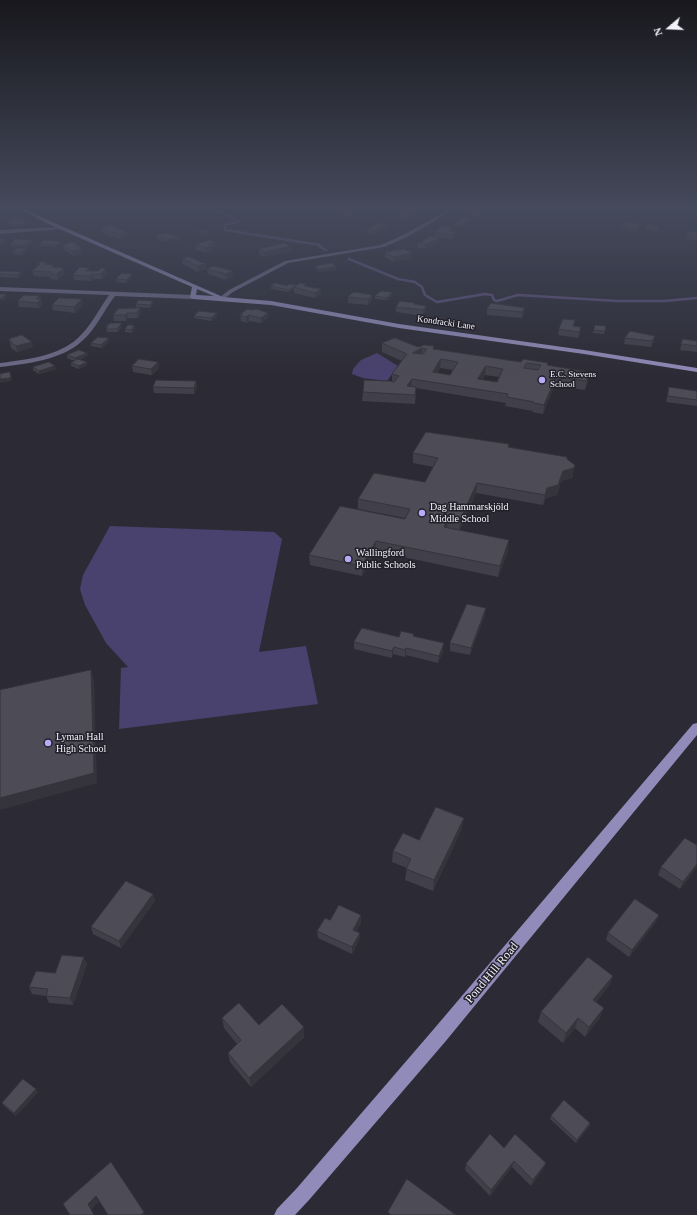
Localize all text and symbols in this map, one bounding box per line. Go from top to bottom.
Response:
north arrow [649,8,689,48]
text: N [651,26,665,38]
street label: Kondracki Lane [416,314,476,332]
place label: E.C. Stevens School [550,370,596,391]
marker: E.C. Stevens School [537,375,547,385]
place label: Dag Hammarskjöld Middle School [430,501,509,524]
marker: Dag Hammarskjöld Middle School [417,508,427,518]
place label: Wallingford Public Schools [356,547,416,570]
marker: Wallingford Public Schools [343,554,353,564]
place label: Lyman Hall High School [56,731,106,754]
marker: Lyman Hall High School [43,738,53,748]
street label: Pond Hill Road [462,940,522,1006]

